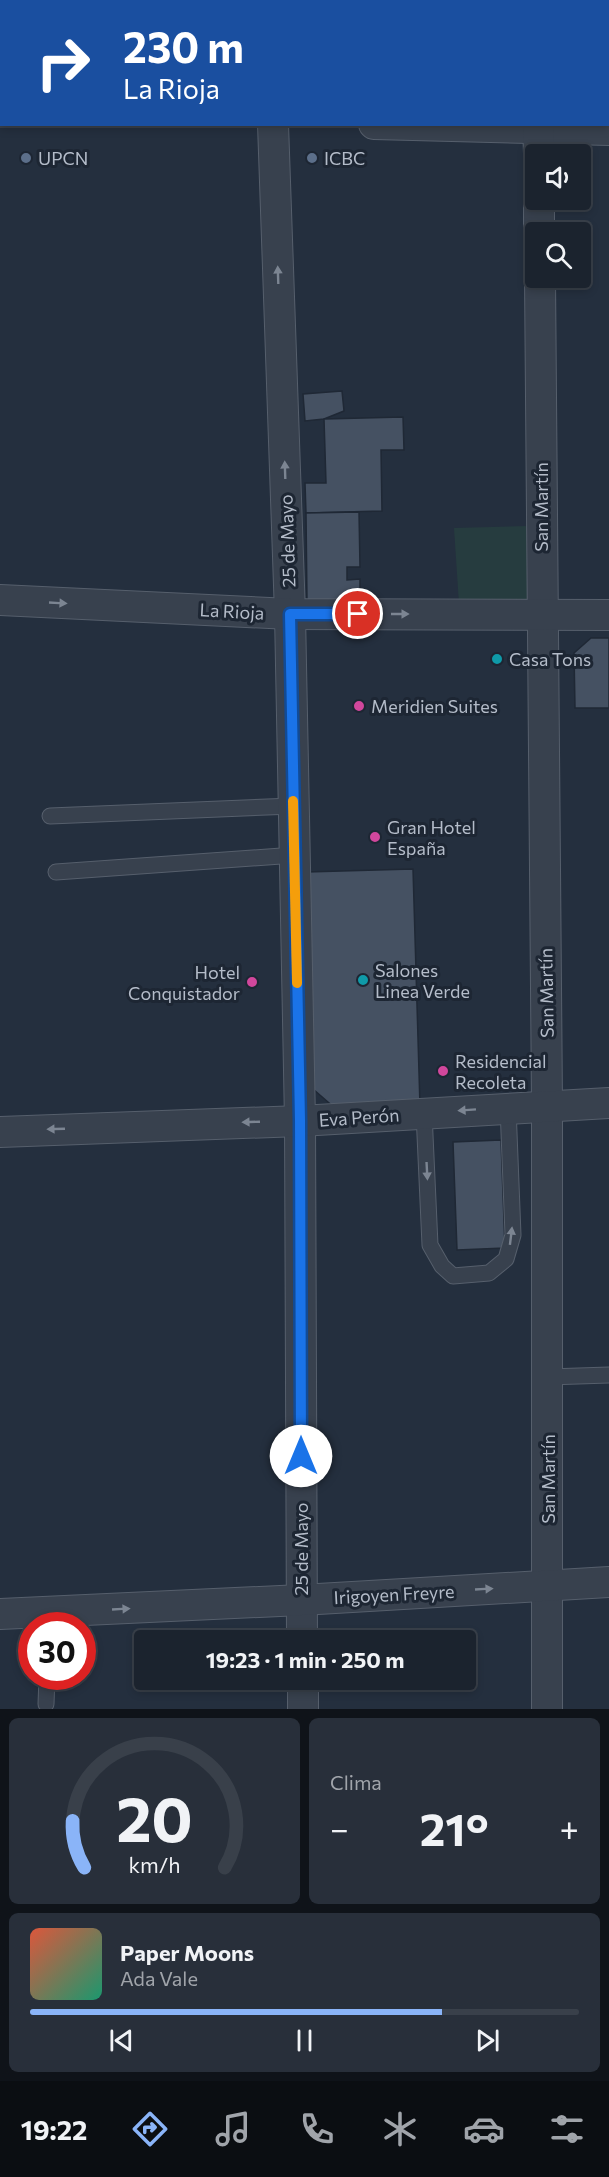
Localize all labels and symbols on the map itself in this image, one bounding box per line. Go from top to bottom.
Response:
place label: UPCN [38,147,88,169]
place label: ICBC [324,147,365,169]
marker: UPCN [19,151,33,165]
marker: ICBC [305,151,319,165]
one-way arrow [273,265,283,284]
one-way arrow [280,460,289,479]
street label: San Martín [530,462,552,552]
street label: 25 de Mayo [274,494,300,588]
pin [332,588,383,639]
one-way arrow [49,598,68,607]
street label: La Rioja [199,598,265,624]
one-way arrow [391,609,410,619]
place label: Casa Tons [509,648,591,670]
marker: Casa Tons [490,652,504,666]
place label: Meridien Suites [371,695,498,717]
marker: Meridien Suites [352,699,366,713]
place label: Gran Hotel España [387,816,476,859]
marker: Gran Hotel España [368,830,382,844]
street label: San Martín [534,948,558,1038]
place label: Salones Linea Verde [375,959,470,1002]
place label: Hotel Conquistador [128,961,240,1004]
marker: Salones Linea Verde [356,973,370,987]
marker: Hotel Conquistador [245,975,259,989]
place label: Residencial Recoleta [455,1050,547,1093]
marker: Residencial Recoleta [436,1064,450,1078]
street label: Eva Perón [318,1103,400,1131]
one-way arrow [457,1105,476,1115]
one-way arrow [242,1118,261,1127]
one-way arrow [47,1125,66,1134]
one-way arrow [422,1162,431,1181]
one-way arrow [507,1226,516,1245]
position arrow [269,1424,333,1488]
street label: San Martín [537,1434,559,1524]
street label: 25 de Mayo [290,1502,312,1596]
street label: Irigoyen Freyre [333,1580,455,1608]
one-way arrow [474,1584,493,1593]
one-way arrow [112,1604,131,1613]
speed limit sign: 30 [18,1612,96,1690]

